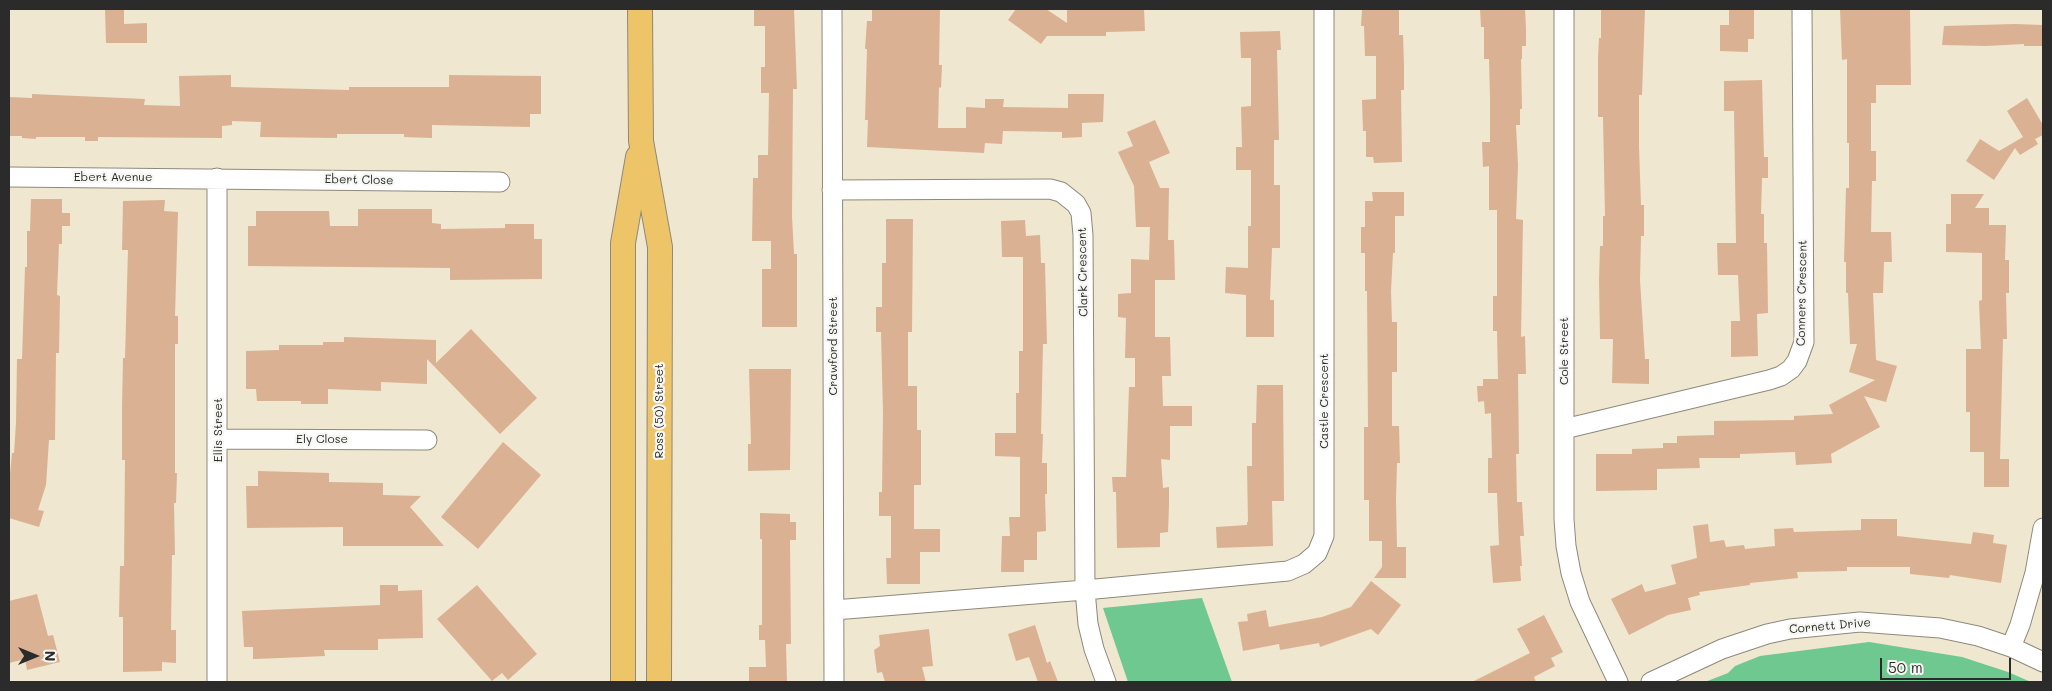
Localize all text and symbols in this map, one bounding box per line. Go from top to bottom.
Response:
street label: Ebert Avenue [74,170,152,184]
street label: Ebert Close [324,172,394,188]
street label: Clark Crescent [1075,227,1091,317]
street label: Conners Crescent [1794,240,1810,346]
street label: Crawford Street [826,297,840,395]
street label: Cole Street [1557,317,1571,385]
street label: Castle Crescent [1317,353,1331,449]
street label: Ross (50) Street [652,364,666,458]
street label: Ellis Street [211,398,225,462]
street label: Ely Close [296,432,348,446]
street label: Cornett Drive [1789,615,1871,637]
north arrow [10,631,60,681]
scale bar [1882,648,2013,680]
text: N [41,651,60,661]
text: 50 m [1888,657,1923,677]

